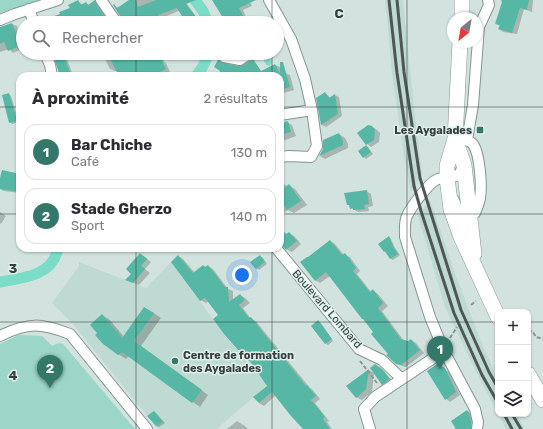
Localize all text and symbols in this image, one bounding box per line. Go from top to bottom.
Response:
text: C [334,6,344,21]
north arrow [447,12,483,48]
search box [16,16,284,60]
icon: search [30,27,52,49]
text: Rechercher [62,29,143,47]
text: À proximité [32,88,129,108]
text: 2 résultats [204,91,268,106]
place label: Les Aygalades [394,124,472,137]
marker: Les Aygalades [475,125,485,135]
text: Bar Chiche [71,136,152,154]
text: 1 [43,145,49,160]
text: 130 m [231,145,267,160]
text: Café [71,154,99,169]
text: Stade Gherzo [71,200,172,218]
text: 2 [42,209,50,224]
text: 140 m [230,209,267,224]
text: Sport [71,218,104,233]
text: 3 [9,261,18,276]
your location [232,265,252,285]
street label: Boulevard Lombard [289,267,365,351]
map controls [495,309,531,417]
button: + [495,309,531,345]
pin: 1 [427,336,453,369]
button: − [495,345,531,381]
place label: Centre de formation des Aygalades [183,349,294,375]
pin: 2 [37,355,63,388]
marker: Centre de formation des Aygalades [170,356,180,366]
text: 4 [9,368,18,383]
button: layers [495,381,531,417]

